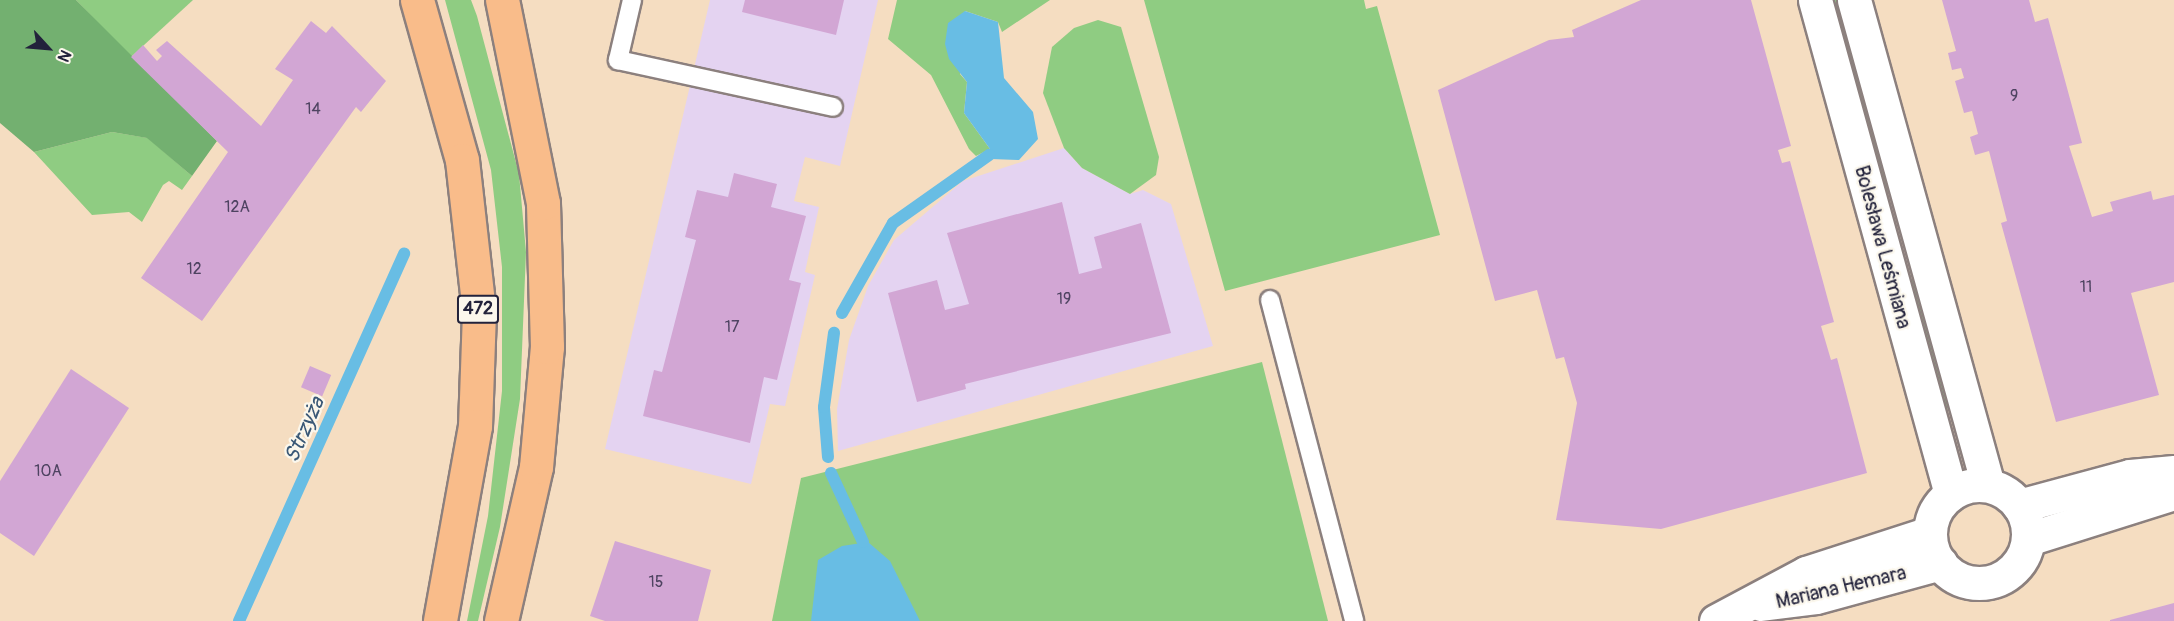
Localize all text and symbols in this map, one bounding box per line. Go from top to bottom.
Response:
north arrow [18,18,78,78]
text: N [53,47,76,65]
house number: 9 [2010,86,2018,106]
house number: 14 [305,99,321,119]
street label: Bolesława Leśmiana [1850,163,1916,331]
house number: 12A [224,197,250,217]
house number: 12 [186,259,202,279]
house number: 11 [2080,277,2092,297]
house number: 19 [1057,289,1071,309]
road number: 472 [456,294,500,324]
house number: 17 [725,317,739,337]
water label: Strzyża [279,393,331,467]
house number: 10A [34,461,62,481]
street label: Mariana Hemara [1773,560,1909,614]
house number: 15 [649,572,663,592]

